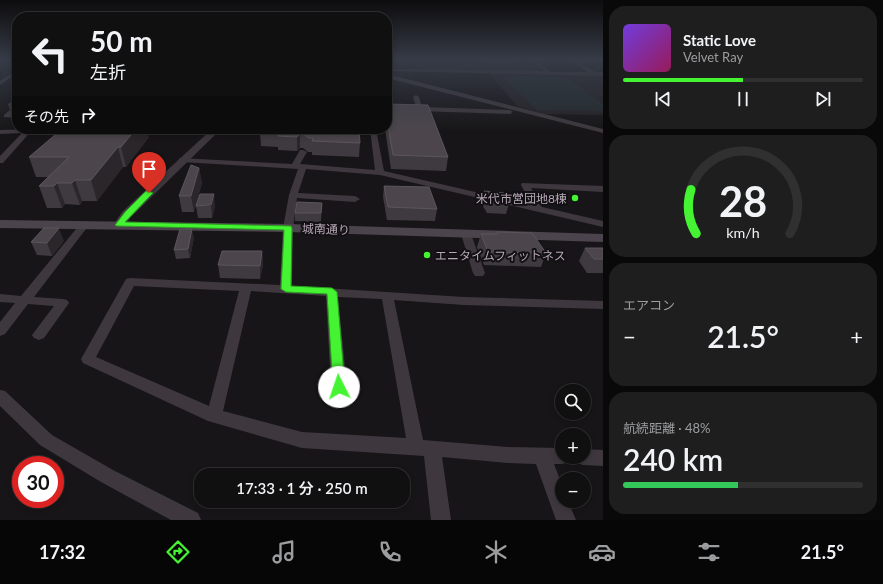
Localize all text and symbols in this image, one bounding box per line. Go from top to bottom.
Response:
text: 50 m [90,24,153,58]
icon: left [24,28,76,80]
text: Static Love [683,31,756,49]
text: Velvet Ray [683,49,743,65]
text: 左折 [90,61,126,83]
icon: previous [652,88,674,110]
icon: pause [732,88,754,110]
icon: next [812,88,834,110]
icon: right [77,104,99,126]
text: その先 [24,107,69,125]
pin [132,152,166,193]
icon: arrive [138,158,160,180]
text: 28 [719,176,767,226]
place label: 米代市営団地8棟 [476,191,567,206]
marker: 米代市営団地8棟 [570,193,580,203]
street label: 城南通り [302,221,350,237]
text: km/h [726,223,760,240]
place label: エニタイムフィットネス [435,248,566,263]
marker: エニタイムフィットネス [422,250,432,260]
text: エアコン [623,297,675,313]
text: 21.5° [707,318,779,354]
text: − [623,323,636,350]
text: + [850,323,863,350]
position arrow [318,366,360,408]
map controls [555,384,591,508]
button: search [555,384,591,420]
text: 航続距離 · 48% [623,420,711,436]
button: + [555,428,591,464]
text: 240 km [623,441,723,477]
speed limit sign: 30 [12,456,64,508]
button: − [555,472,591,508]
text: 17:33 · 1 分 · 250 m [236,479,368,497]
icon: directions [164,538,192,566]
icon: music [270,538,298,566]
icon: phone [376,538,404,566]
icon: climate [482,538,510,566]
icon: car [588,538,616,566]
icon: filters [695,538,723,566]
text: 17:32 [39,541,86,563]
text: 21.5° [801,541,844,563]

